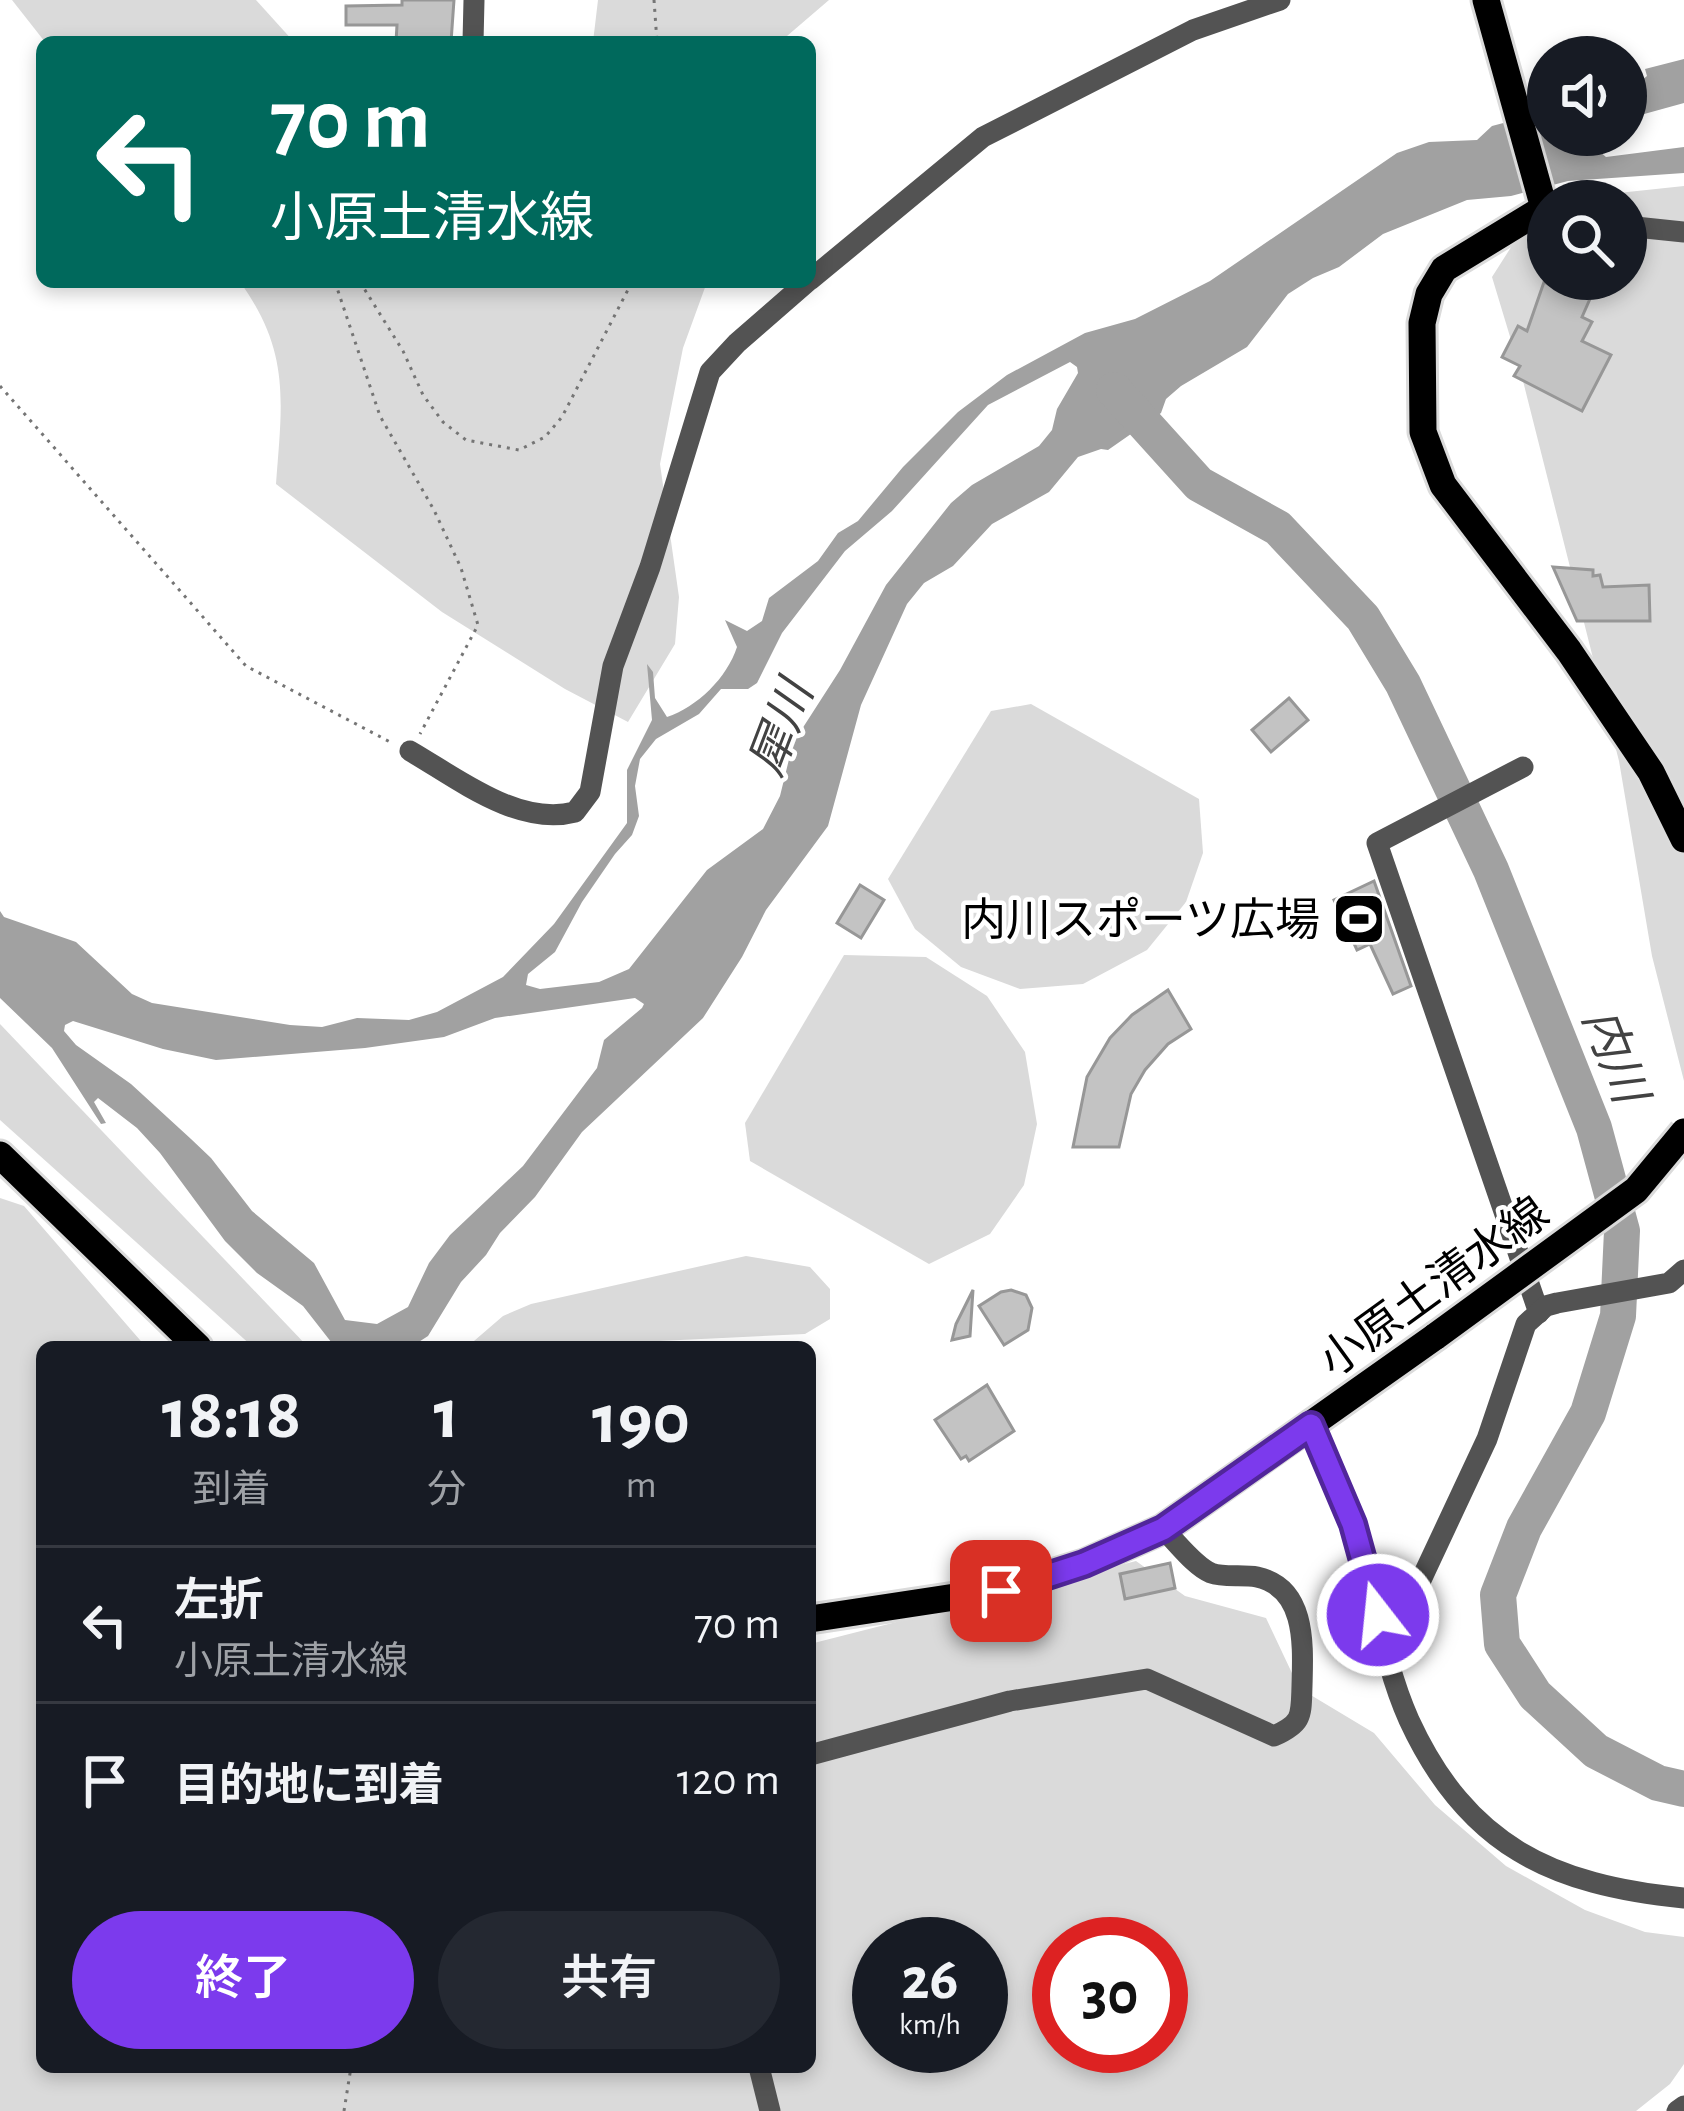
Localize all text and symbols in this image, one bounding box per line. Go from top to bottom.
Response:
map controls [1527,36,1647,300]
button: sound [1527,36,1647,156]
text: 70 m [270,80,431,164]
icon: left [72,84,228,240]
button: search [1527,180,1647,300]
text: 小原土清水線 [270,193,594,247]
water label: 犀川 [743,671,824,782]
sports icon: 内川スポーツ広場 [1331,891,1387,947]
place label: 内川スポーツ広場 [961,896,1320,944]
water label: 内川 [1574,1002,1657,1114]
street label: 小原土清水線 [1311,1189,1557,1386]
text: 18:18 [162,1379,301,1451]
text: 1 [434,1379,460,1451]
text: 190 [592,1384,690,1456]
text: m [625,1466,657,1505]
text: 到着 [193,1471,271,1510]
text: 分 [427,1471,466,1510]
pin [950,1540,1052,1642]
position arrow [1315,1552,1441,1678]
icon: arrive [968,1558,1034,1624]
text: 左折 [174,1579,264,1624]
icon: left [72,1592,138,1658]
text: 70 m [694,1602,780,1647]
text: 小原土清水線 [174,1643,408,1682]
icon: arrive [72,1748,138,1814]
text: 120 m [677,1758,780,1803]
text: 目的地に到着 [174,1764,444,1809]
button: 終了 [72,1911,414,2049]
button: 共有 [438,1911,780,2049]
speed limit sign: 30 [1032,1917,1188,2073]
text: 26 [901,1950,959,2010]
text: km/h [899,2010,961,2040]

